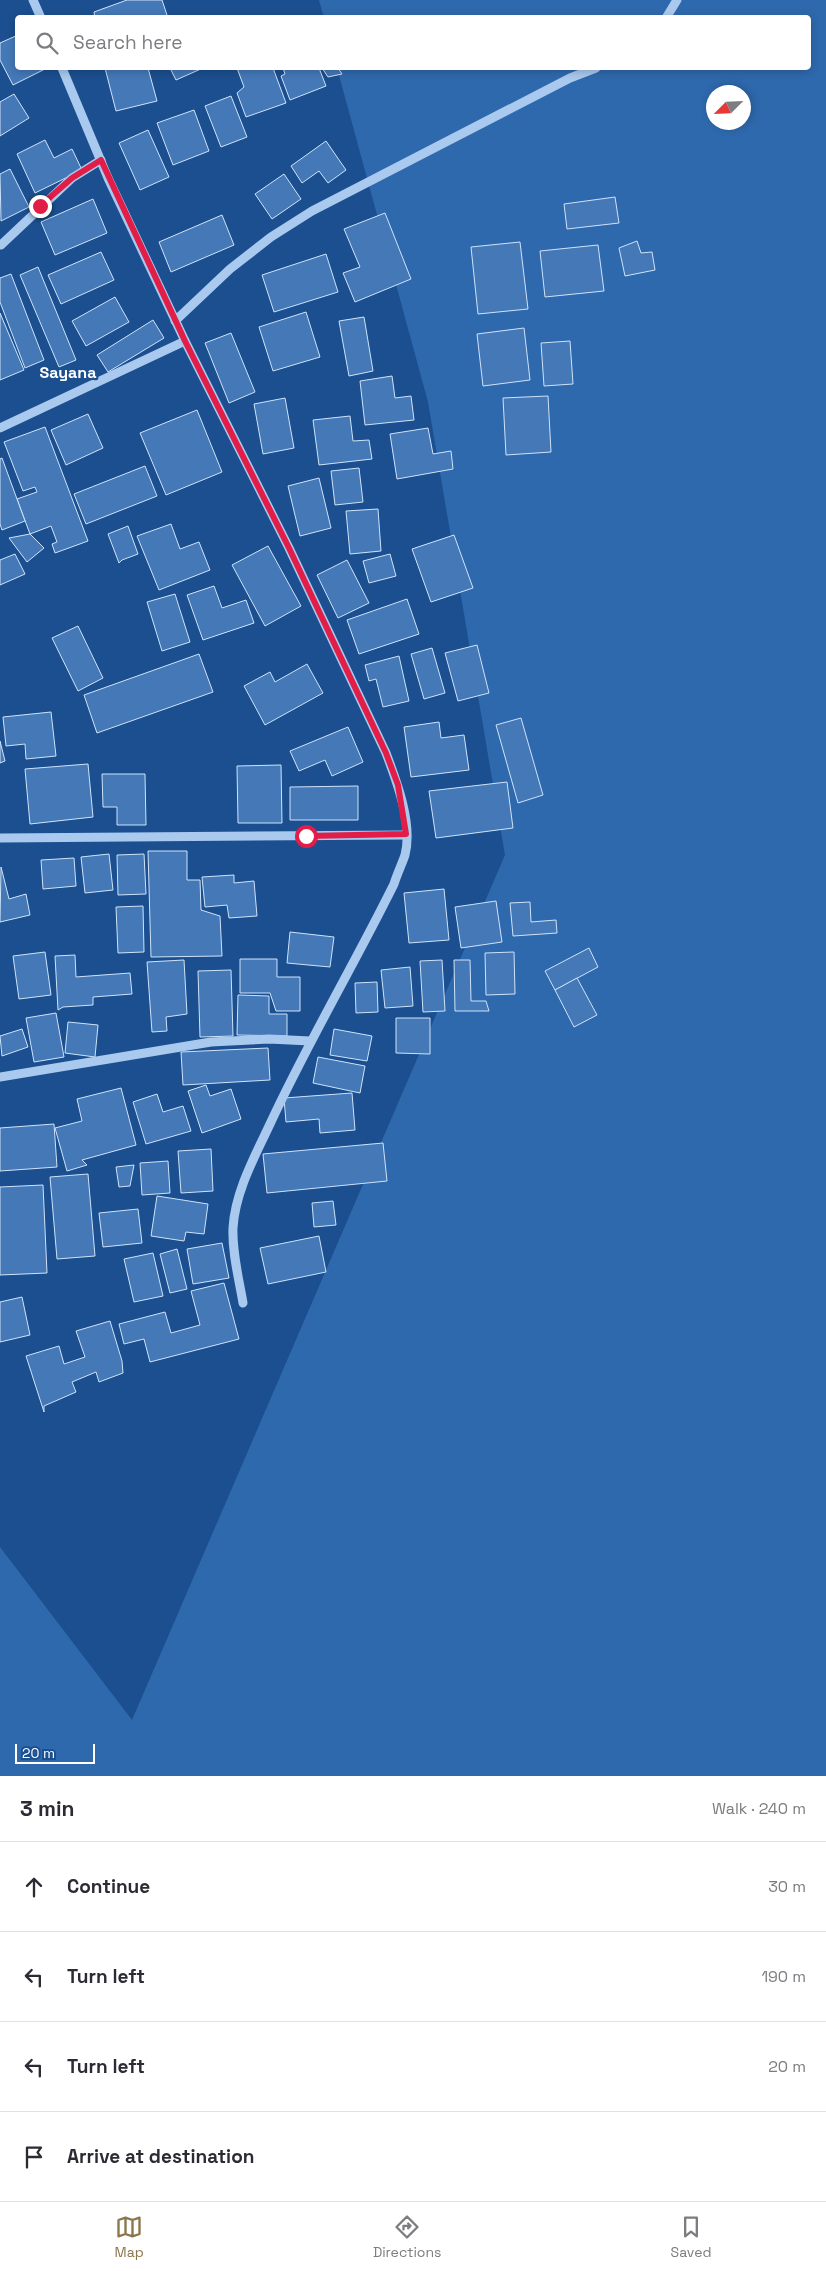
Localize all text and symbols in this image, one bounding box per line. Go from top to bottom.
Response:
search box [15,15,811,70]
icon: search [33,29,61,57]
text: Search here [73,30,183,55]
north arrow [706,85,751,130]
route end [29,195,52,218]
district label: Sayana [40,362,96,383]
route start [295,825,318,848]
scale bar [15,1741,95,1764]
text: 20 m [22,1744,55,1762]
text: 3 min [20,1795,75,1822]
text: Walk · 240 m [712,1798,806,1819]
icon: ahead [20,1873,48,1901]
text: Continue [67,1874,150,1899]
text: 30 m [768,1876,806,1897]
icon: left [20,1963,48,1991]
text: Turn left [67,1964,145,1989]
text: 190 m [761,1966,806,1987]
icon: left [20,2053,48,2081]
text: Turn left [67,2054,145,2079]
text: 20 m [768,2056,806,2077]
icon: arrive [20,2143,48,2171]
text: Arrive at destination [67,2144,255,2169]
tab: Map [115,2213,144,2261]
tab: Directions [373,2213,441,2261]
tab: Saved [671,2213,711,2261]

